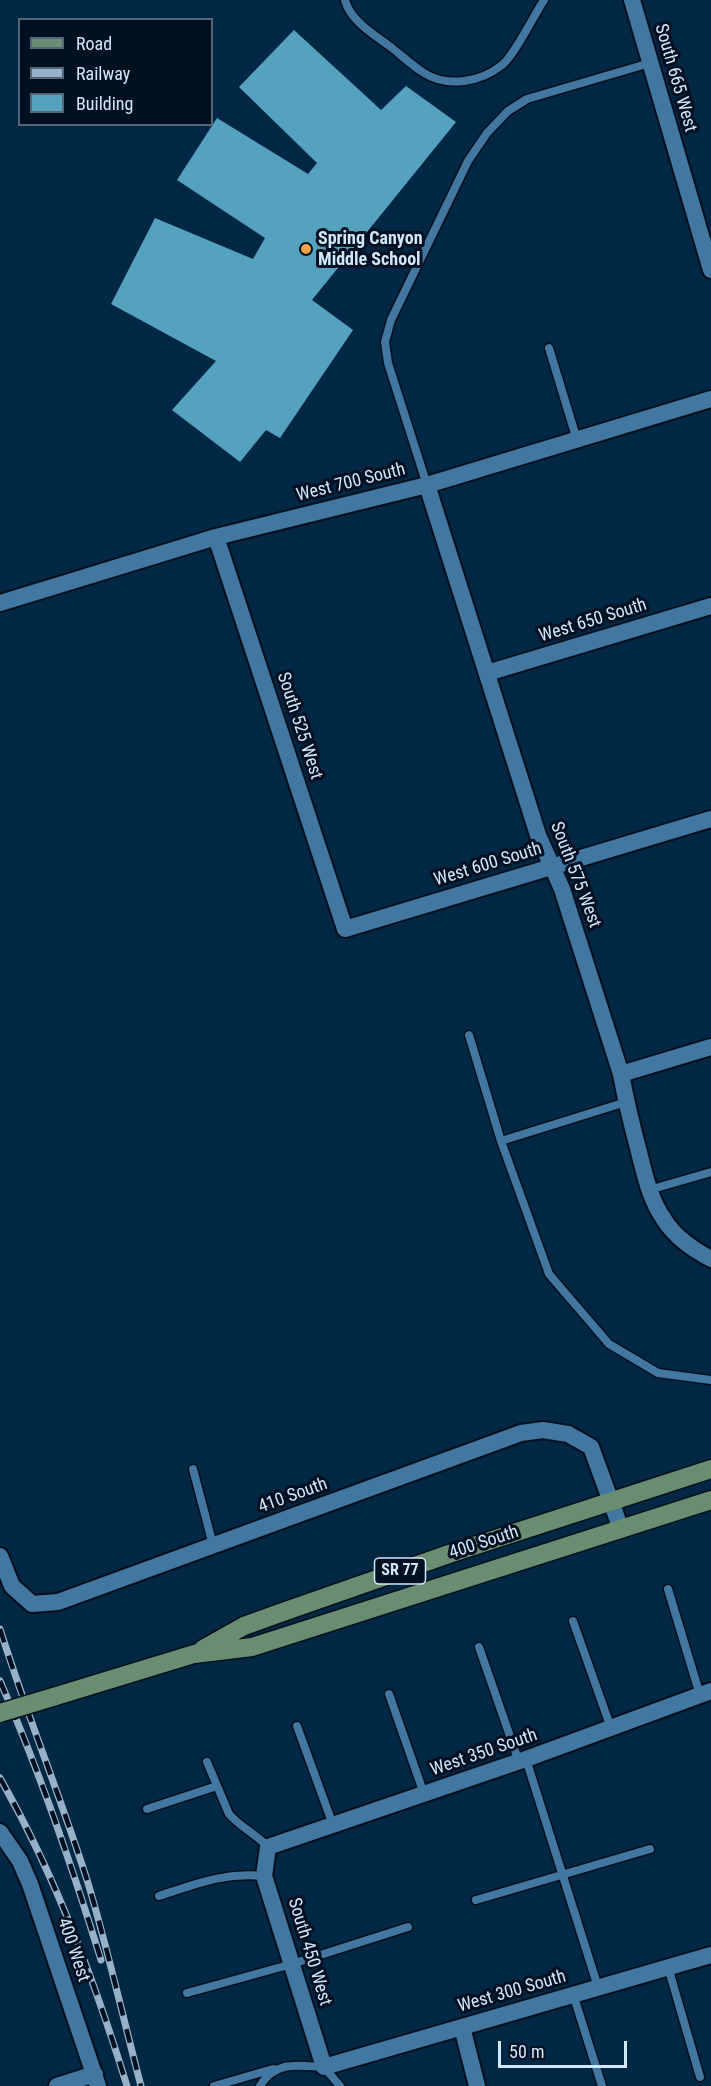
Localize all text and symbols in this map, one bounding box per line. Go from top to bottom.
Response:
legend [18,18,213,126]
street label: South 665 West [649,21,701,135]
text: Road [76,33,112,54]
text: Railway [76,63,130,84]
text: Building [76,93,133,114]
place label: Spring Canyon Middle School [318,228,422,270]
marker: Spring Canyon Middle School [299,242,313,256]
street label: West 700 South [294,459,408,507]
street label: West 650 South [537,594,649,648]
street label: South 525 West [272,670,326,782]
street label: South 575 West [545,819,605,931]
street label: West 600 South [432,838,544,892]
street label: 410 South [256,1474,330,1518]
street label: 400 South [446,1522,522,1564]
road number: SR 77 [374,1558,426,1584]
street label: West 350 South [428,1725,540,1781]
street label: South 450 West [282,1896,336,2008]
street label: 400 West [52,1915,94,1985]
street label: West 300 South [455,1966,569,2018]
scale bar [501,2029,630,2067]
text: 50 m [509,2041,544,2062]

